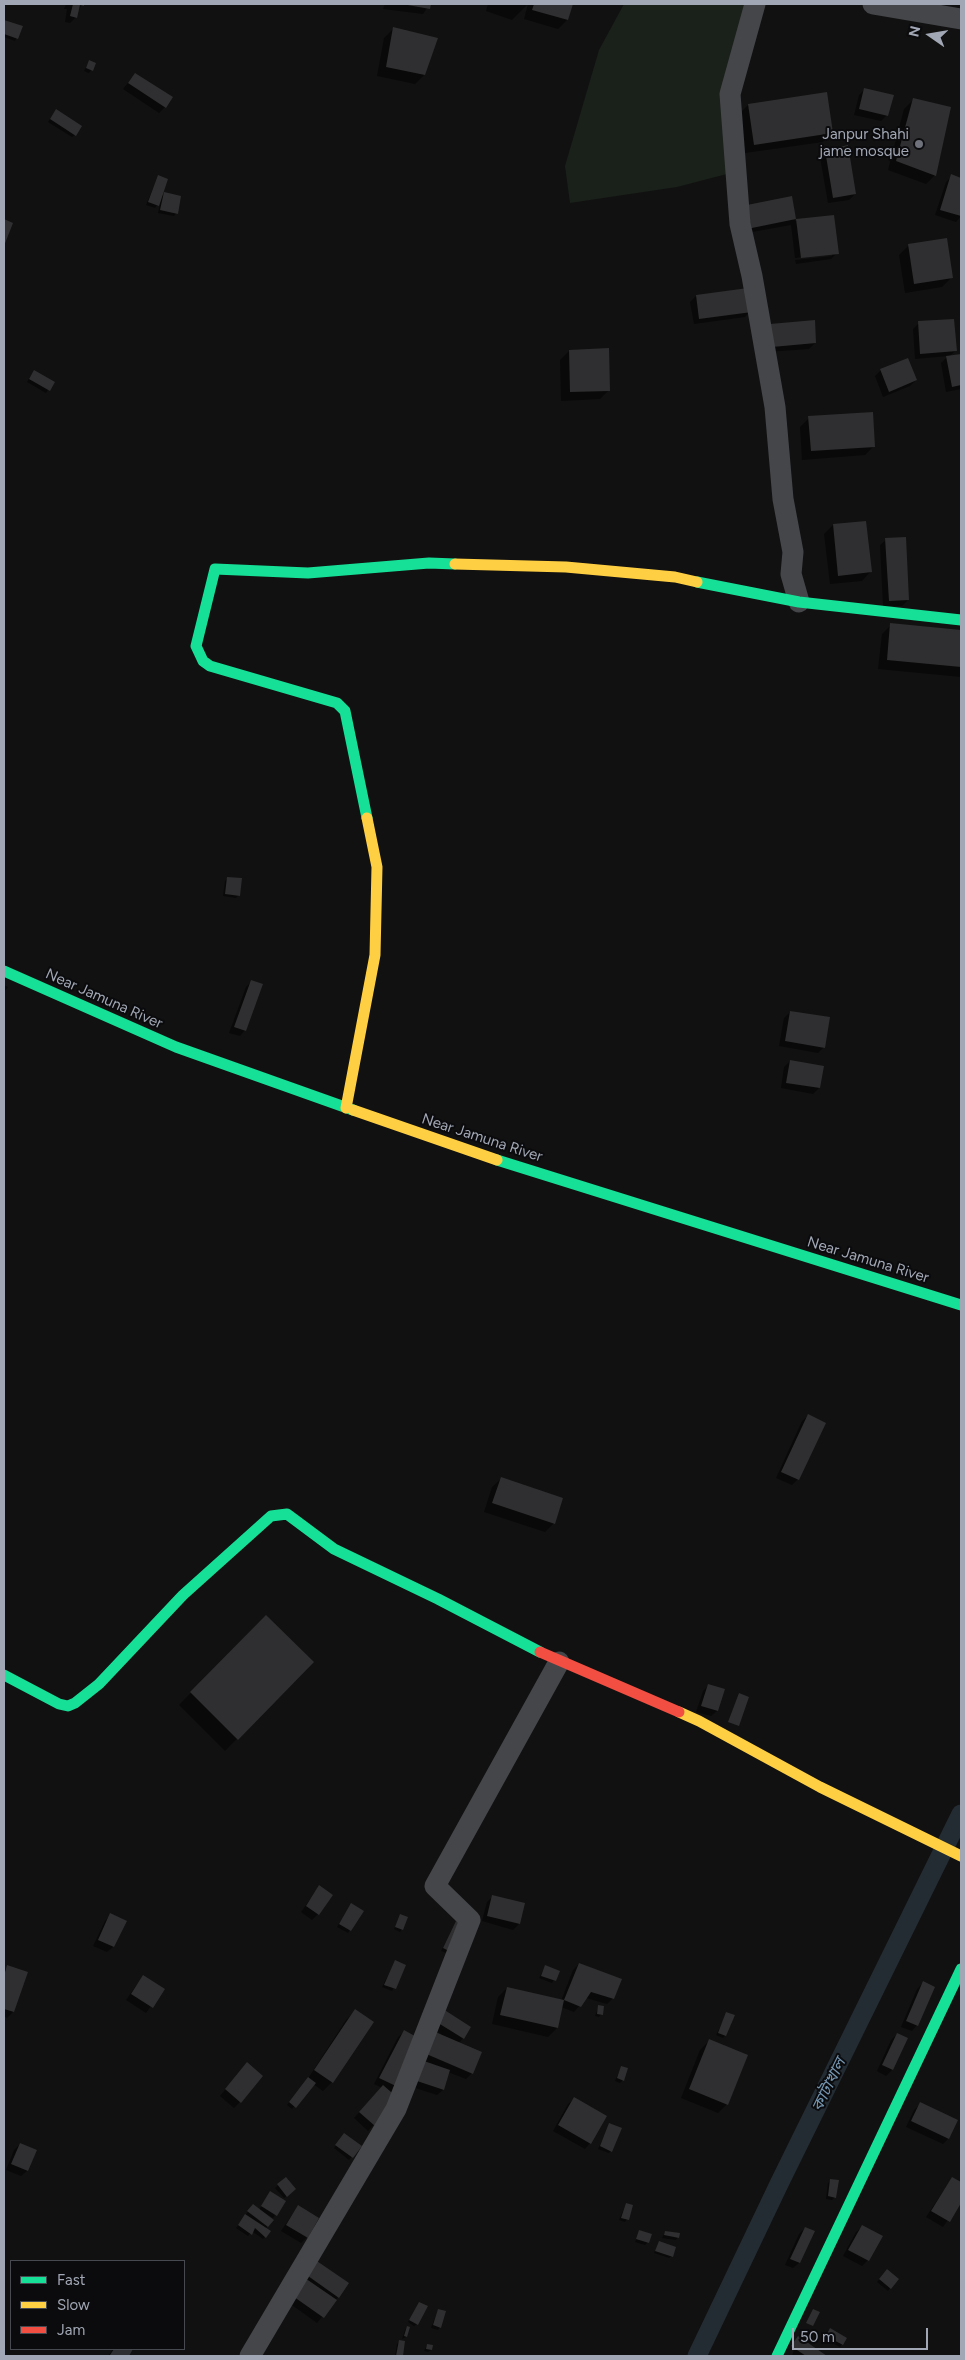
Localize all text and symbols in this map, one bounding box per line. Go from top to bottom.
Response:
north arrow [905,10,955,60]
text: N [905,24,924,39]
place label: Janpur Shahi jame mosque [819,126,909,161]
marker: Janpur Shahi jame mosque [913,138,925,150]
street label: Near Jamuna River [43,965,165,1033]
street label: Near Jamuna River [419,1110,545,1166]
street label: Near Jamuna River [805,1233,931,1287]
water label: কাটাখাল [808,2055,850,2115]
legend [10,2260,185,2350]
text: Fast [57,2271,85,2289]
text: Slow [57,2296,90,2314]
scale bar [795,2318,931,2350]
text: Jam [57,2321,85,2339]
text: 50 m [800,2328,835,2346]

